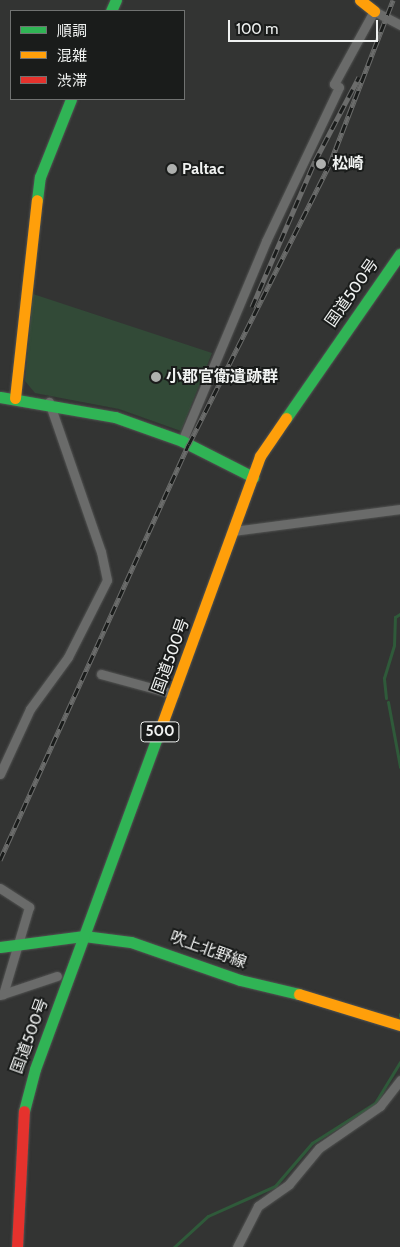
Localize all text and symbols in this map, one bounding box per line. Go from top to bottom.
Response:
legend [10,10,185,100]
scale bar [230,10,380,42]
text: 100 m [236,20,278,38]
text: 順調 [57,22,87,40]
text: 混雑 [57,47,87,65]
text: 渋滞 [57,72,87,90]
place label: 松崎 [332,154,364,174]
marker: 松崎 [314,157,328,171]
place label: Paltac [182,159,224,179]
marker: Paltac [166,163,178,175]
street label: 国道500号 [321,255,383,331]
place label: 小郡官衛遺跡群 [166,367,278,387]
marker: 小郡官衛遺跡群 [150,371,162,383]
street label: 国道500号 [148,616,194,696]
road number: 500 [140,720,180,744]
street label: 吹上北野線 [167,927,249,973]
street label: 国道500号 [7,996,53,1076]

